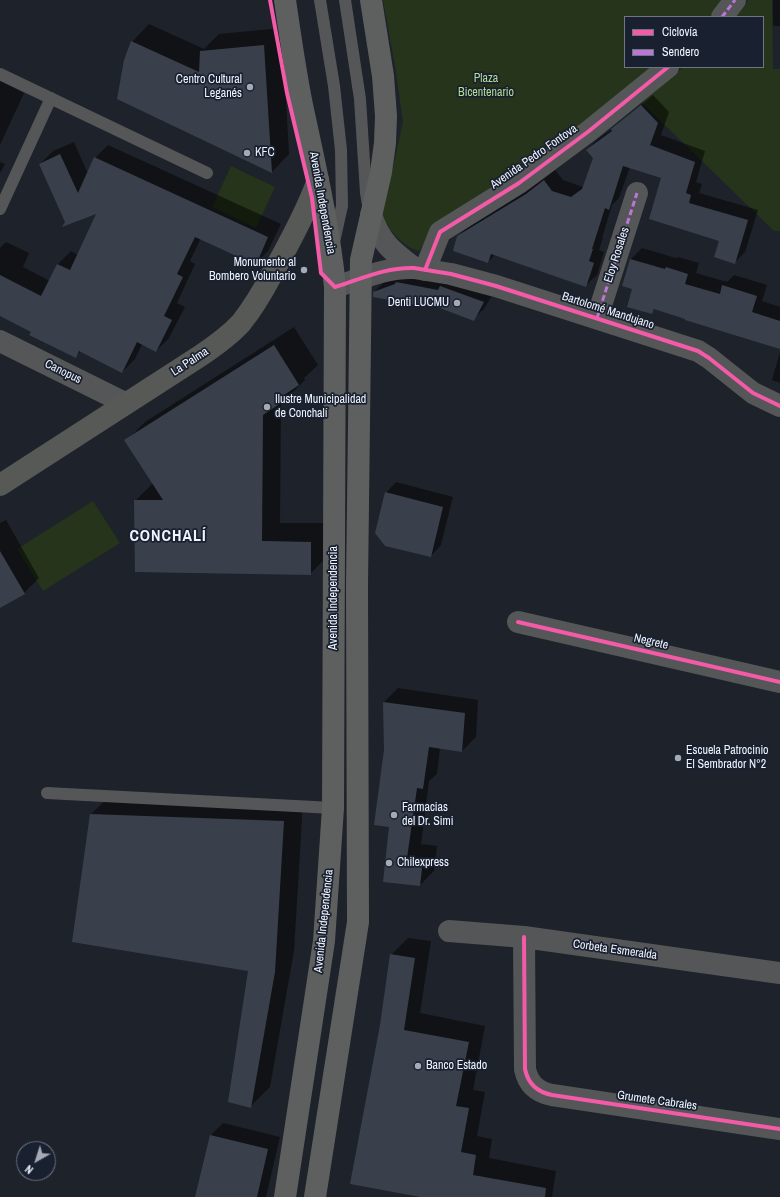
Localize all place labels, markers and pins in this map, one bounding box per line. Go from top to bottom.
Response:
place label: Centro Cultural Leganés [176,73,242,101]
marker: Centro Cultural Leganés [245,82,255,92]
place label: KFC [255,146,275,160]
marker: KFC [242,148,252,158]
place label: Monumento al Bombero Voluntario [209,256,296,284]
marker: Monumento al Bombero Voluntario [299,265,309,275]
place label: Denti LUCMU [388,296,449,310]
marker: Denti LUCMU [452,298,462,308]
place label: Ilustre Municipalidad de Conchalí [275,393,366,421]
marker: Ilustre Municipalidad de Conchalí [262,402,272,412]
place label: Escuela Patrocinio El Sembrador N°2 [686,744,769,772]
marker: Escuela Patrocinio El Sembrador N°2 [673,753,683,763]
place label: Farmacias del Dr. Simi [402,801,453,829]
marker: Farmacias del Dr. Simi [389,810,399,820]
place label: Chilexpress [397,856,449,870]
marker: Chilexpress [384,858,394,868]
place label: Banco Estado [426,1059,487,1073]
marker: Banco Estado [413,1061,423,1071]

